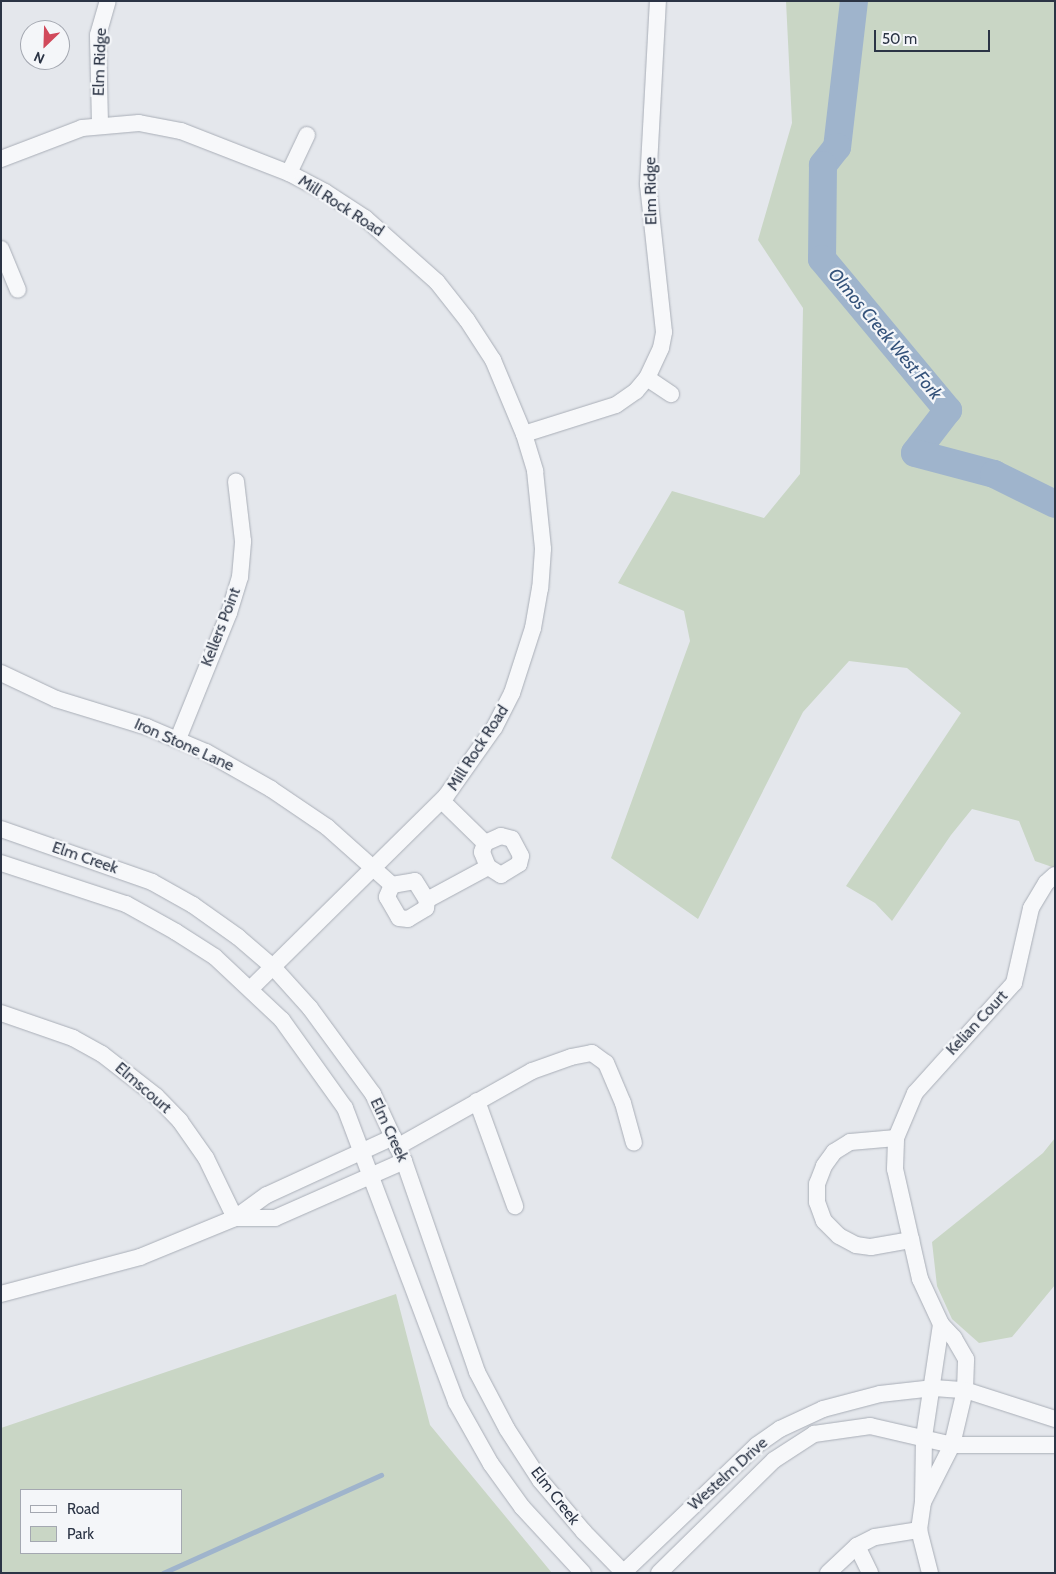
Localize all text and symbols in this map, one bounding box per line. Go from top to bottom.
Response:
north arrow [20,20,70,70]
scale bar [876,20,992,52]
street label: Elm Ridge [89,28,111,96]
text: 50 m [882,30,917,48]
text: N [31,48,47,68]
street label: Elm Ridge [641,157,661,225]
street label: Mill Rock Road [295,171,387,241]
water label: Olmos Creek West Fork [824,264,946,404]
street label: Kellers Point [197,585,245,669]
street label: Mill Rock Road [443,702,513,794]
street label: Iron Stone Lane [131,714,237,776]
street label: Elm Creek [50,838,120,878]
street label: Kelian Court [942,987,1012,1059]
street label: Elmscourt [111,1058,175,1118]
street label: Elm Creek [366,1095,412,1165]
street label: Westelm Drive [684,1433,772,1515]
street label: Elm Creek [526,1463,584,1529]
legend [20,1489,182,1554]
text: Road [67,1500,100,1518]
text: Park [67,1525,94,1543]

